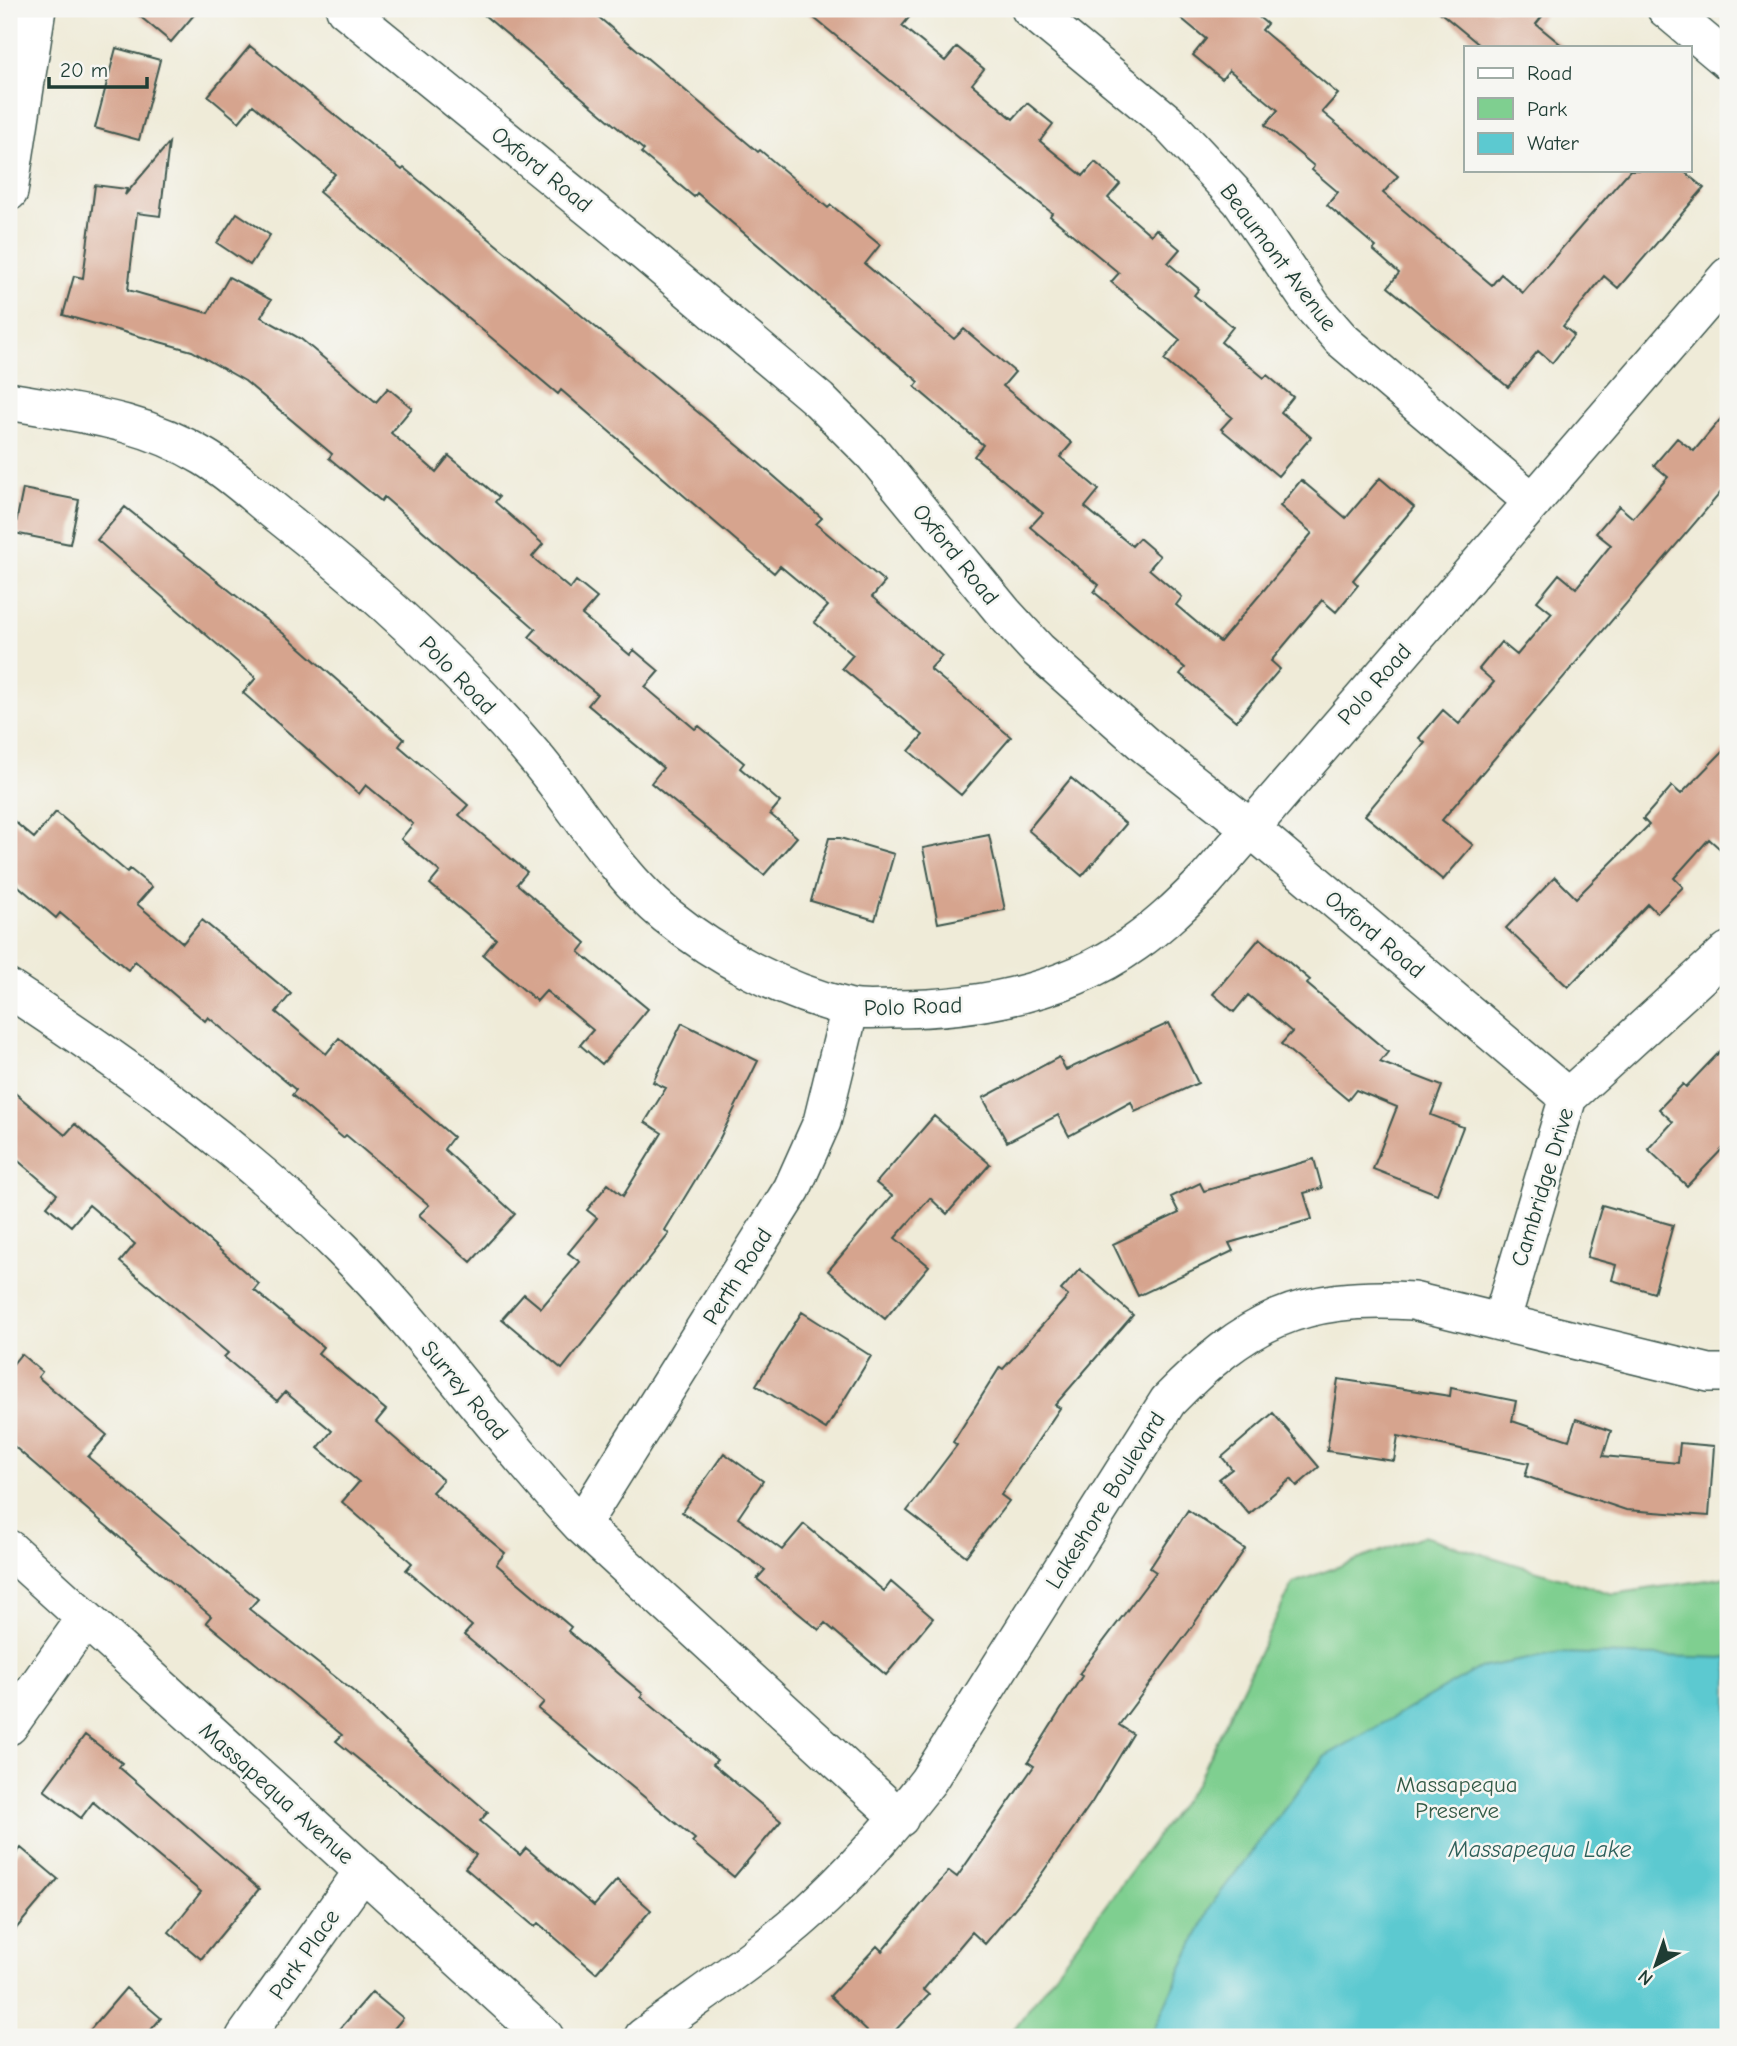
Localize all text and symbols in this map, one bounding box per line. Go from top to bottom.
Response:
scale bar [49,46,147,90]
legend [1464,46,1692,172]
text: 20 m [60,58,108,82]
text: Road [1527,61,1572,85]
text: Park [1527,97,1567,121]
street label: Oxford Road [486,121,598,218]
text: Water [1527,131,1580,155]
street label: Beaumont Avenue [1214,178,1343,336]
street label: Oxford Road [907,498,1004,610]
street label: Polo Road [414,630,502,720]
street label: Polo Road [1332,638,1417,730]
street label: Oxford Road [1319,885,1430,984]
street label: Polo Road [863,991,963,1022]
street label: Cambridge Drive [1505,1104,1579,1270]
street label: Perth Road [697,1223,778,1330]
street label: Surrey Road [415,1335,514,1446]
street label: Lakeshore Boulevard [1040,1407,1171,1594]
street label: Massapequa Avenue [194,1717,360,1870]
park label: Massapequa Preserve [1396,1771,1518,1824]
water label: Massapequa Lake [1447,1835,1632,1863]
street label: Park Place [263,1904,345,2005]
north arrow [1622,1930,1692,2000]
text: N [1634,1965,1658,1990]

